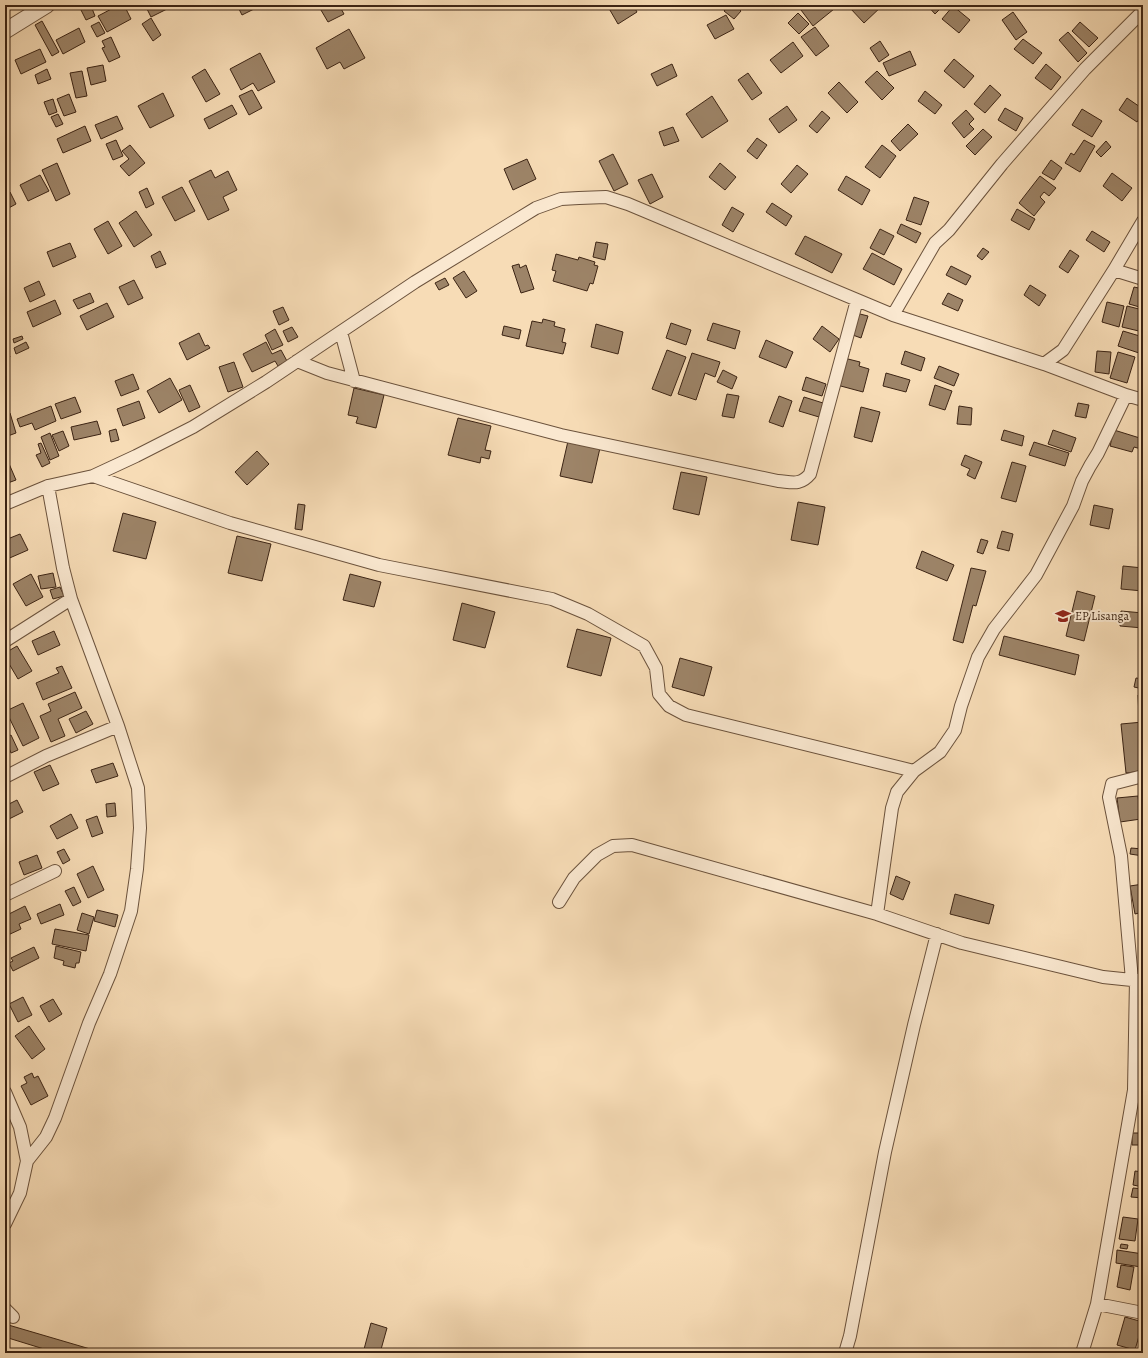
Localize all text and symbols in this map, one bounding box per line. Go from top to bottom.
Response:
school or university icon: EP Lisanga [1054,607,1072,625]
place label: EP Lisanga [1075,608,1129,624]

